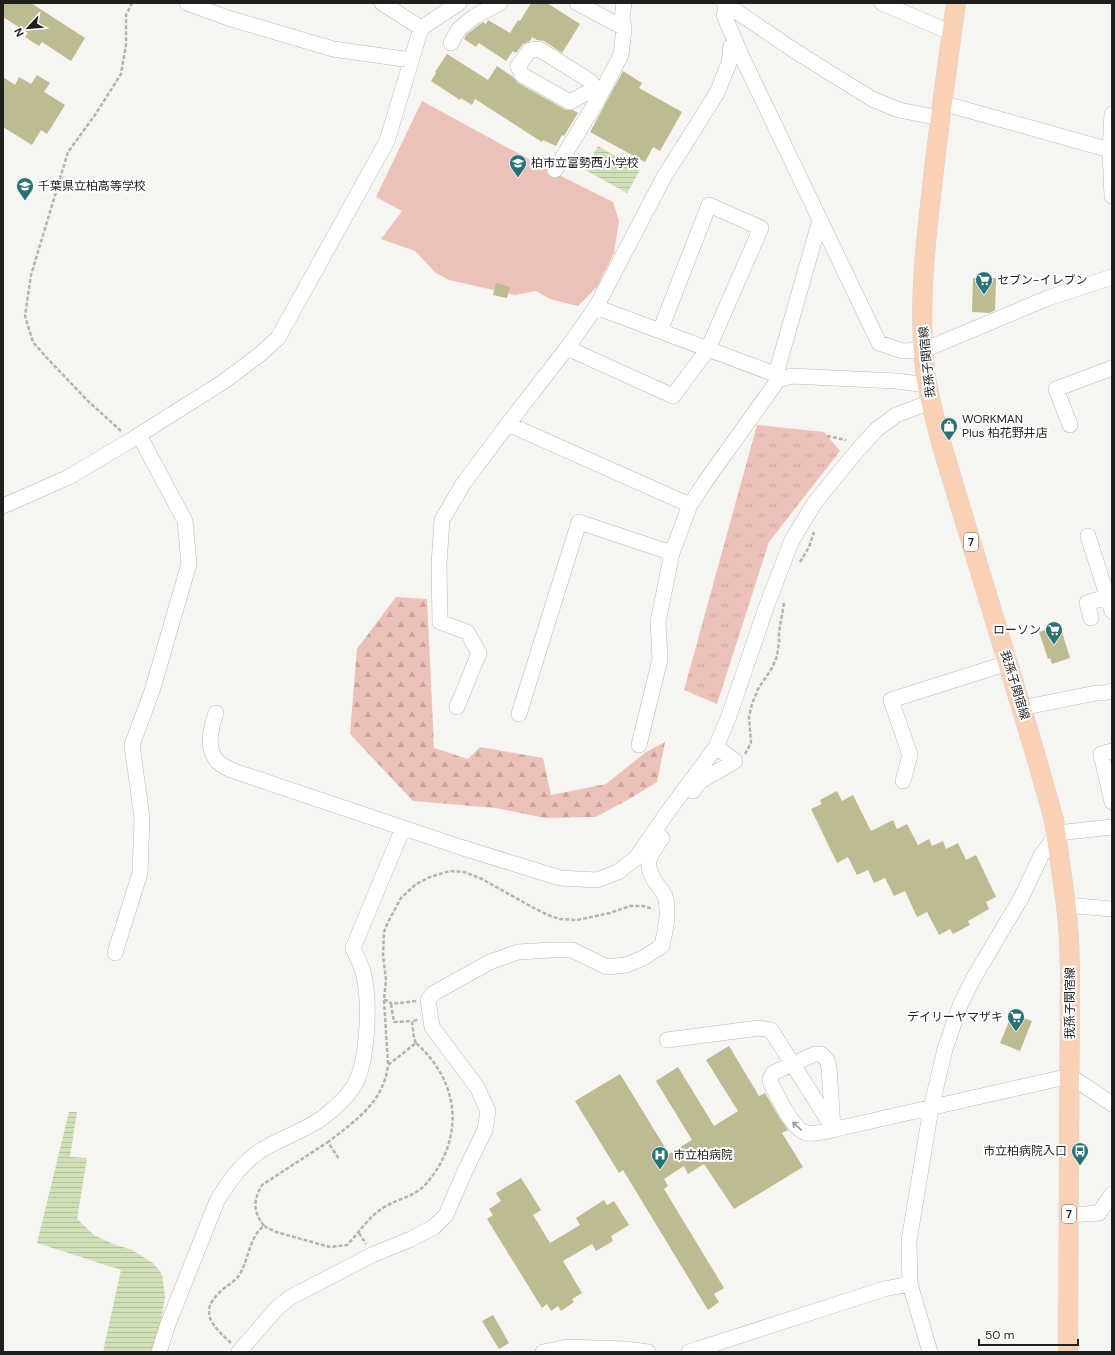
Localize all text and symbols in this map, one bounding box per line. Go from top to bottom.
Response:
north arrow [8,8,48,48]
text: N [11,26,27,39]
school or university icon: 柏市立富勢西小学校 [508,153,528,178]
place label: 柏市立富勢西小学校 [531,155,639,171]
school or university icon: 千葉県立柏高等学校 [15,176,35,201]
place label: 千葉県立柏高等学校 [38,178,146,194]
supermarket icon: セブン-イレブン [974,270,994,295]
place label: セブン-イレブン [997,272,1088,288]
street label: 我孫子関宿線 [915,325,939,399]
place label: WORKMAN Plus 柏花野井店 [962,411,1048,441]
shop icon: WORKMAN Plus 柏花野井店 [939,416,959,441]
road number: 7 [964,533,978,551]
supermarket icon: ローソン [1044,620,1064,645]
place label: ローソン [993,622,1041,638]
street label: 我孫子関宿線 [997,648,1033,722]
street label: 我孫子関宿線 [1062,967,1078,1039]
supermarket icon: デイリーヤマザキ [1006,1007,1026,1032]
place label: デイリーヤマザキ [907,1009,1003,1025]
one-way arrow [792,1121,802,1131]
bus stop icon: 市立柏病院入口 [1070,1141,1090,1166]
place label: 市立柏病院入口 [983,1143,1067,1159]
hospital icon: 市立柏病院 [650,1145,670,1170]
place label: 市立柏病院 [673,1147,733,1163]
road number: 7 [1062,1205,1076,1223]
scale bar [979,1321,1078,1347]
text: 50 m [985,1327,1014,1343]

